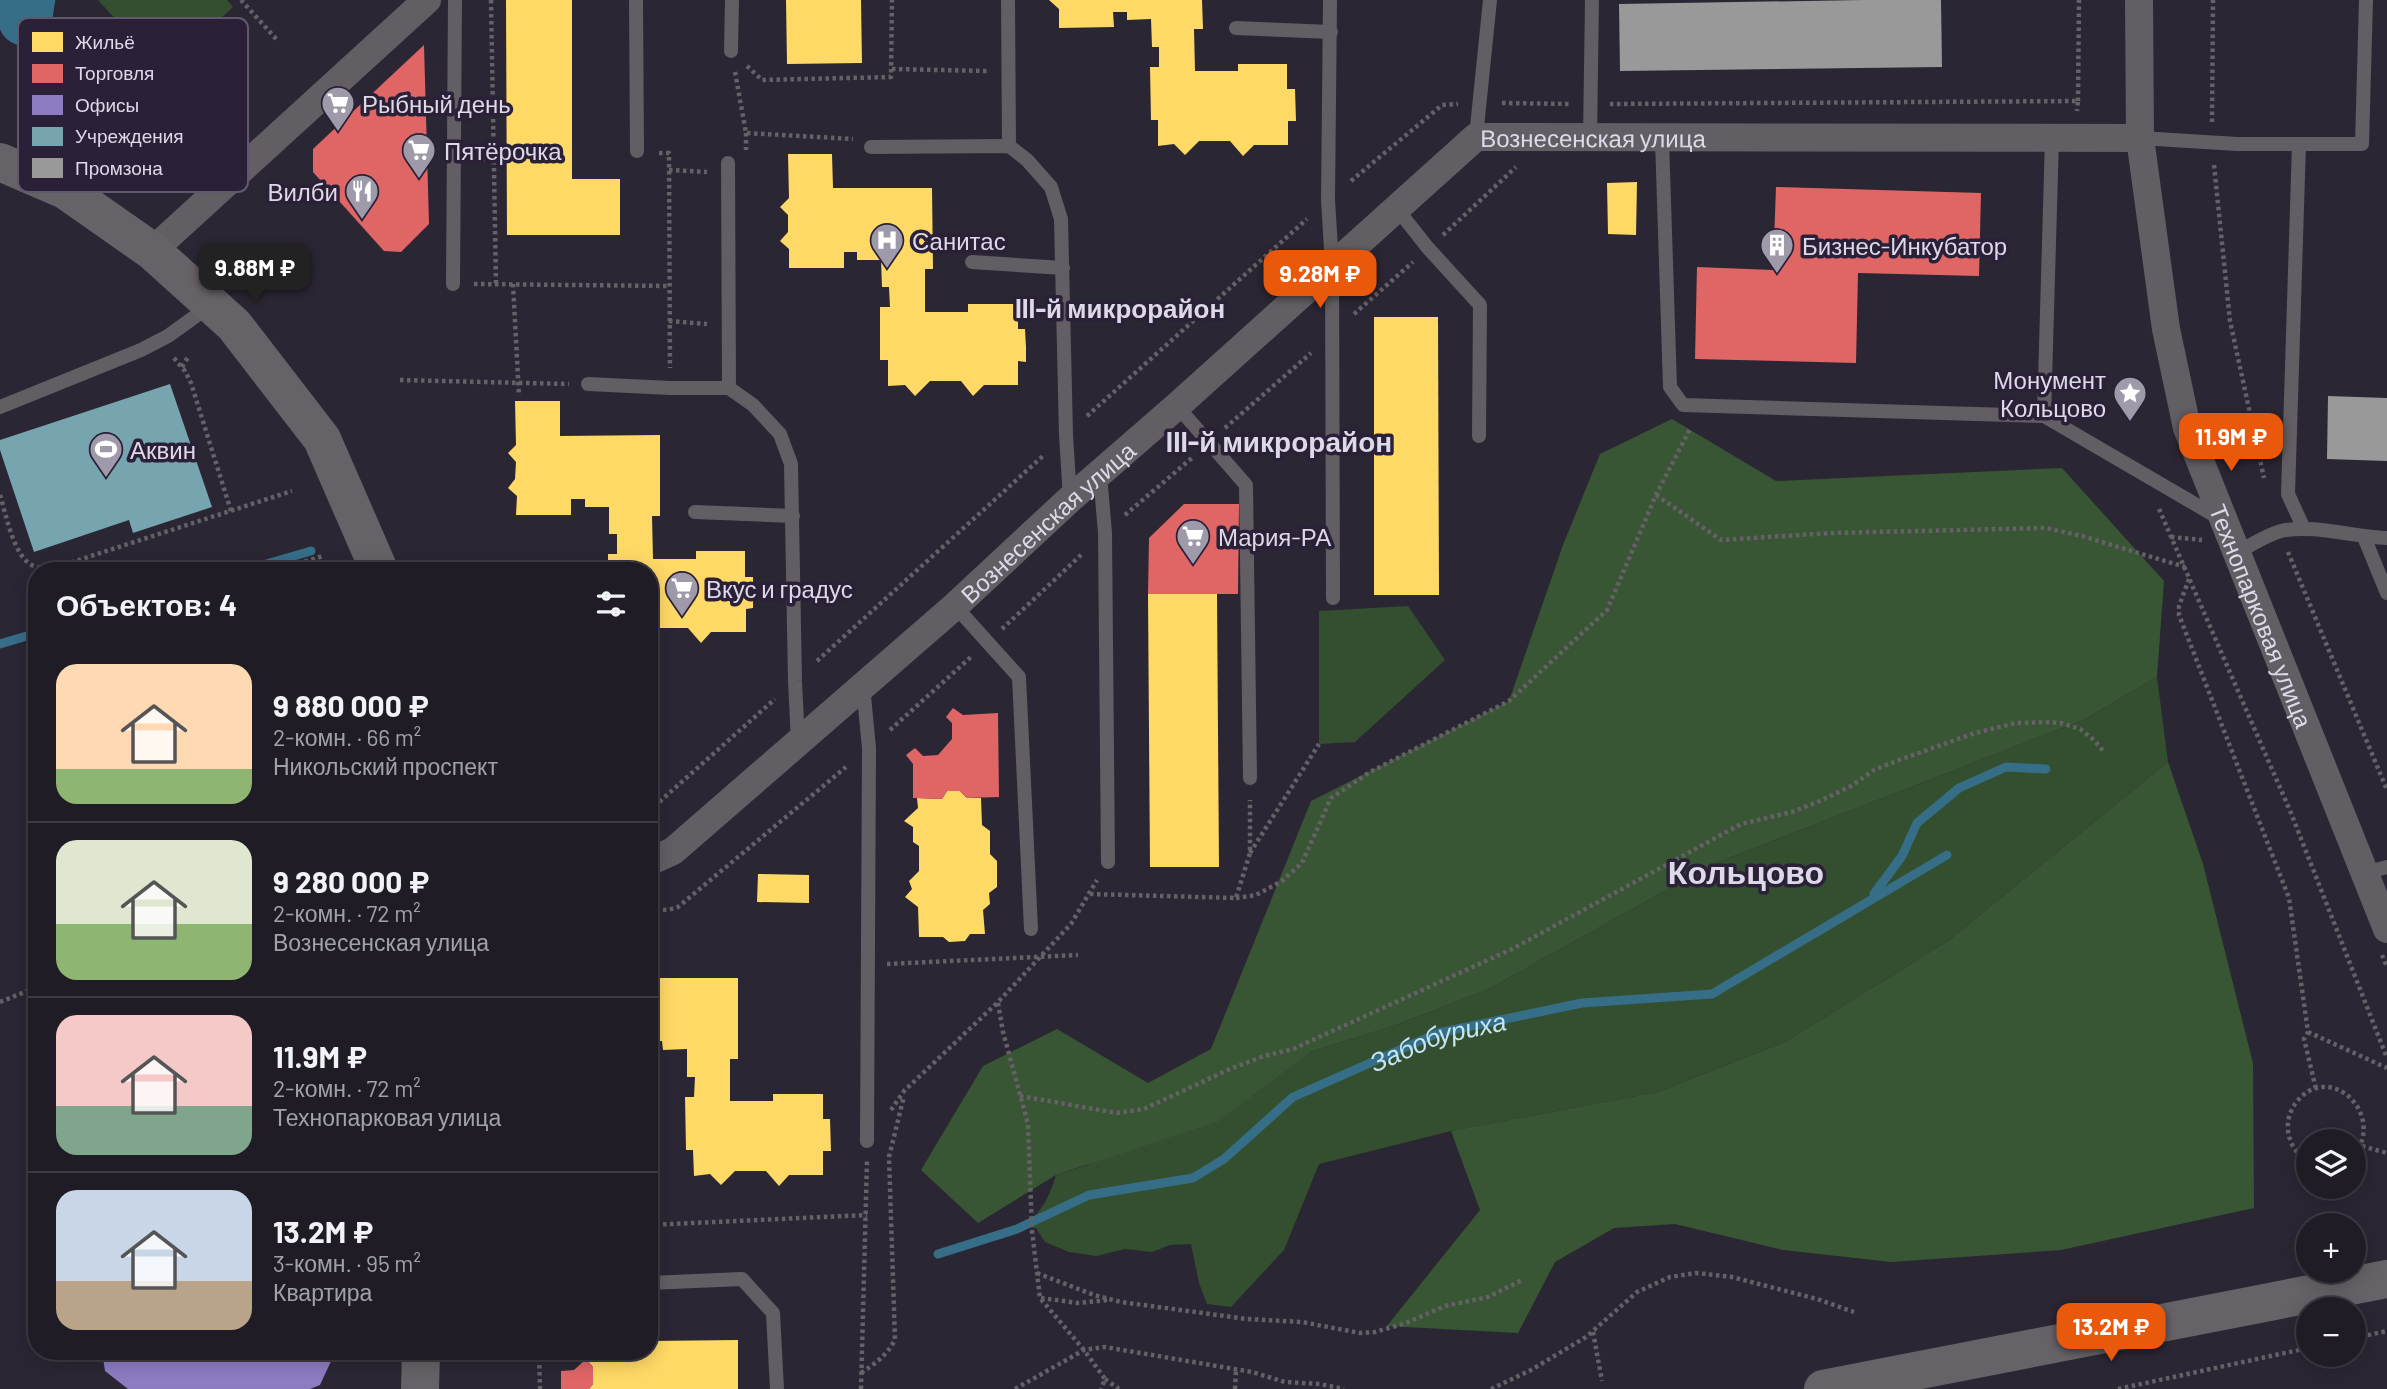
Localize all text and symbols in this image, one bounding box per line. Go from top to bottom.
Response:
legend [18,18,248,192]
text: Жильё [75,30,135,53]
text: Торговля [75,61,154,84]
supermarket icon: Рыбный день [319,84,357,133]
place label: Рыбный день [362,89,511,118]
text: Офисы [75,93,139,116]
street label: Вознесенская улица [1480,123,1706,152]
text: Учреждения [75,124,184,147]
supermarket icon: Пятёрочка [400,131,438,180]
place label: Пятёрочка [444,136,562,165]
text: Промзона [75,156,163,179]
restaurant icon: Вилби [343,172,381,221]
place label: Вилби [267,177,338,206]
hospital icon: Санитас [868,221,906,270]
place label: Санитас [912,226,1006,255]
building icon: Бизнес-Инкубатор [1758,226,1796,275]
place label: Бизнес-Инкубатор [1802,231,2007,260]
pin: 9.88M ₽ [190,244,320,304]
pin: 9.28M ₽ [1255,250,1385,310]
text: 9.88M ₽ [215,253,295,281]
text: 9.28M ₽ [1280,259,1360,287]
district label: III-й микрорайон [1015,292,1225,323]
place label: Монумент Кольцово [1993,365,2106,422]
place icon: Монумент Кольцово [2111,374,2149,423]
pin: 11.9M ₽ [2166,414,2296,473]
text: 11.9M ₽ [2195,422,2267,450]
district label: III-й микрорайон [1166,424,1392,458]
sports icon: Аквин [87,430,125,479]
place label: Аквин [130,435,196,464]
street label: Вознесенская улица [954,435,1141,608]
street label: Технопарковая улица [2204,500,2320,732]
supermarket icon: Мария-РА [1174,517,1212,566]
place label: Мария-РА [1218,522,1331,551]
supermarket icon: Вкус и градус [663,569,701,618]
place label: Вкус и градус [706,574,853,603]
icon: filters [592,585,630,623]
text: Объектов: 4 [56,586,237,622]
text: 9 880 000 ₽ [273,687,429,723]
icon: home [112,692,196,776]
text: 2-комн. · 66 m² [273,723,421,751]
text: Никольский проспект [273,752,498,780]
district label: Кольцово [1668,852,1824,891]
text: 9 280 000 ₽ [273,863,429,899]
icon: home [112,868,196,952]
text: 2-комн. · 72 m² [273,899,421,927]
text: Вознесенская улица [273,928,489,956]
water label: Забобуриха [1364,1004,1509,1077]
text: 11.9M ₽ [273,1038,367,1074]
icon: home [112,1043,196,1127]
text: 2-комн. · 72 m² [273,1074,421,1102]
text: Технопарковая улица [273,1103,501,1131]
map controls [2296,1129,2366,1367]
button: layers [2296,1129,2366,1199]
text: 13.2M ₽ [273,1213,373,1249]
button: + [2296,1213,2366,1283]
icon: home [112,1218,196,1302]
text: 3-комн. · 95 m² [273,1249,421,1277]
text: Квартира [273,1278,372,1306]
button: − [2296,1297,2366,1367]
pin: 13.2M ₽ [2046,1304,2176,1363]
text: 13.2M ₽ [2073,1312,2149,1340]

